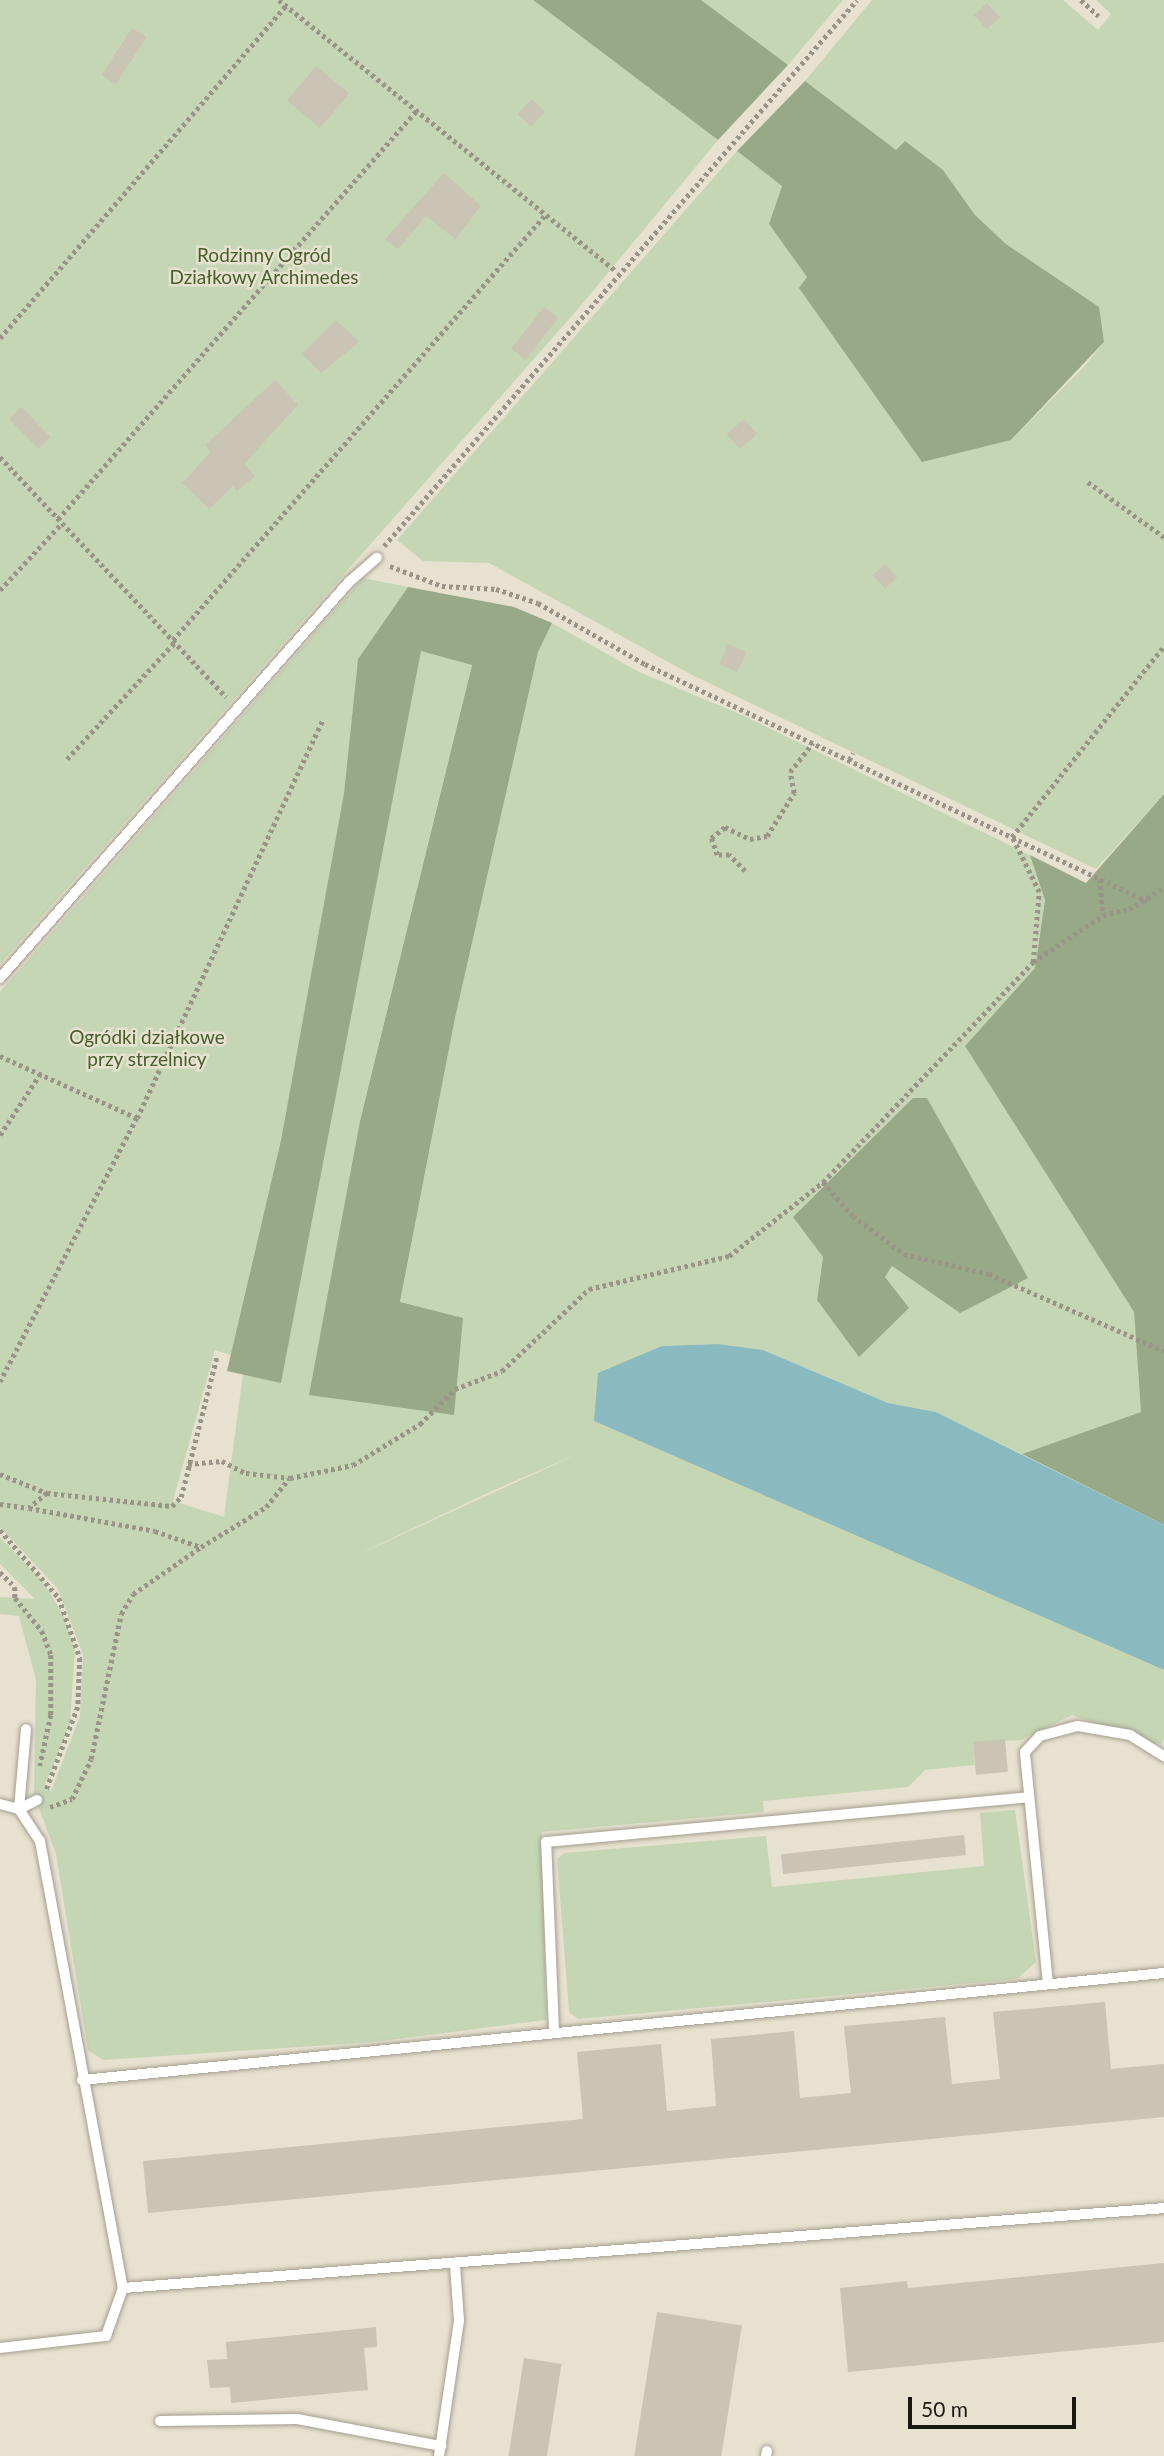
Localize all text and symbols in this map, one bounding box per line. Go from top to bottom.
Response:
park label: Rodzinny Ogród Działkowy Archimedes [169,244,359,288]
park label: Ogródki działkowe przy strzelnicy [69,1026,225,1070]
scale bar [912,2382,1080,2426]
text: 50 m [921,2396,968,2421]

